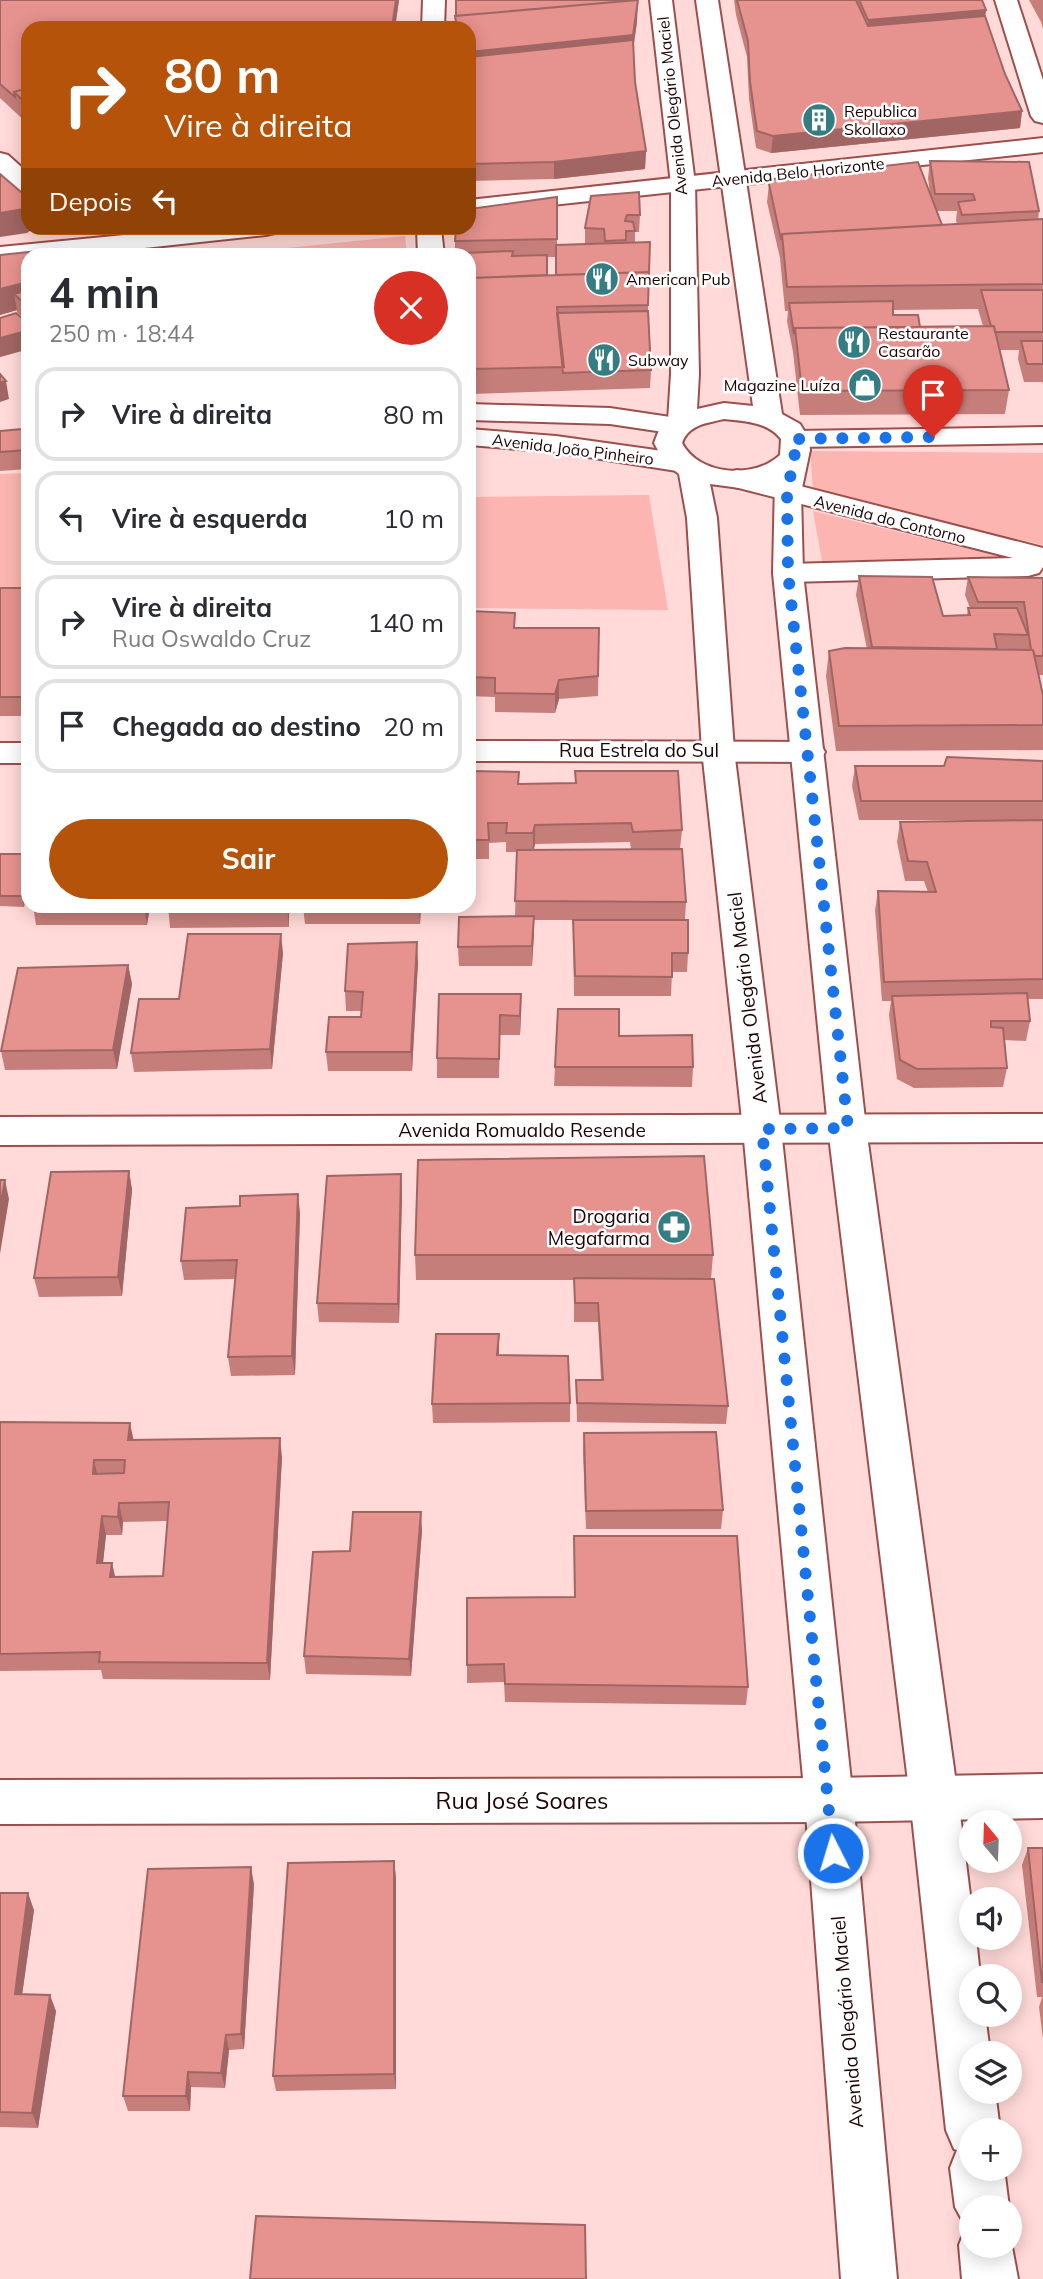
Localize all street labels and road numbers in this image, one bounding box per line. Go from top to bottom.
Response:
street label: Avenida Olegário Maciel [653,16,691,196]
street label: Avenida Belo Horizonte [711,153,885,191]
street label: Avenida João Pinheiro [491,429,655,469]
street label: Avenida do Contorno [812,490,968,548]
street label: Rua Estrela do Sul [559,738,719,762]
street label: Avenida Olegário Maciel [722,891,772,1105]
street label: Avenida Romualdo Resende [398,1118,646,1142]
street label: Rua José Soares [436,1786,609,1815]
street label: Avenida Olegário Maciel [826,1915,868,2129]

